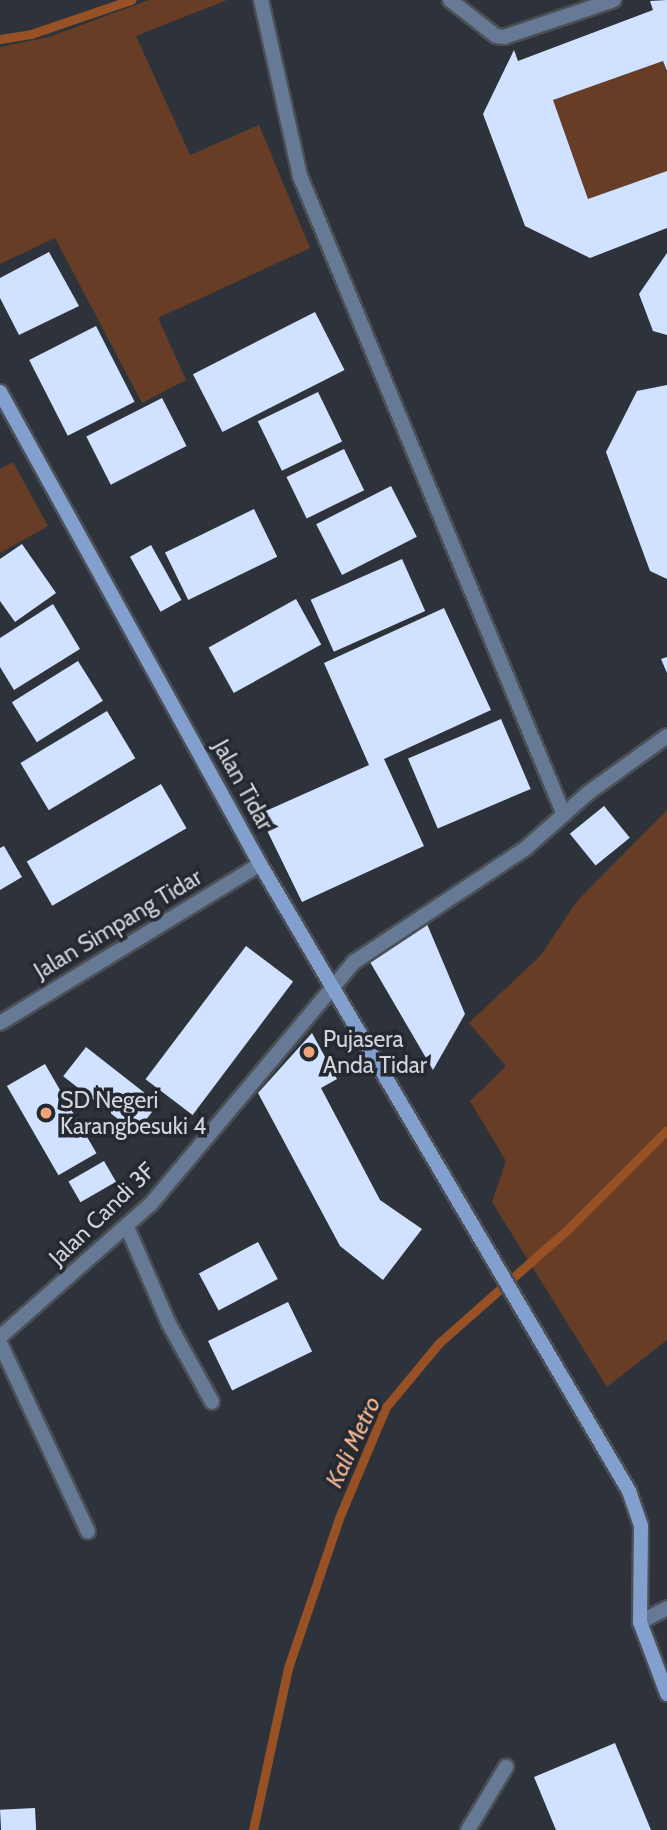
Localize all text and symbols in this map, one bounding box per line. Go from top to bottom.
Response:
street label: Jalan Tidar [207,735,279,835]
street label: Jalan Simpang Tidar [29,863,207,985]
place label: Pujasera Anda Tidar [323,1025,427,1079]
marker: Pujasera Anda Tidar [301,1044,317,1060]
place label: SD Negeri Karangbesuki 4 [60,1086,206,1140]
marker: SD Negeri Karangbesuki 4 [38,1105,54,1121]
street label: Jalan Candi 3F [43,1157,161,1271]
water label: Kali Metro [319,1392,387,1492]

